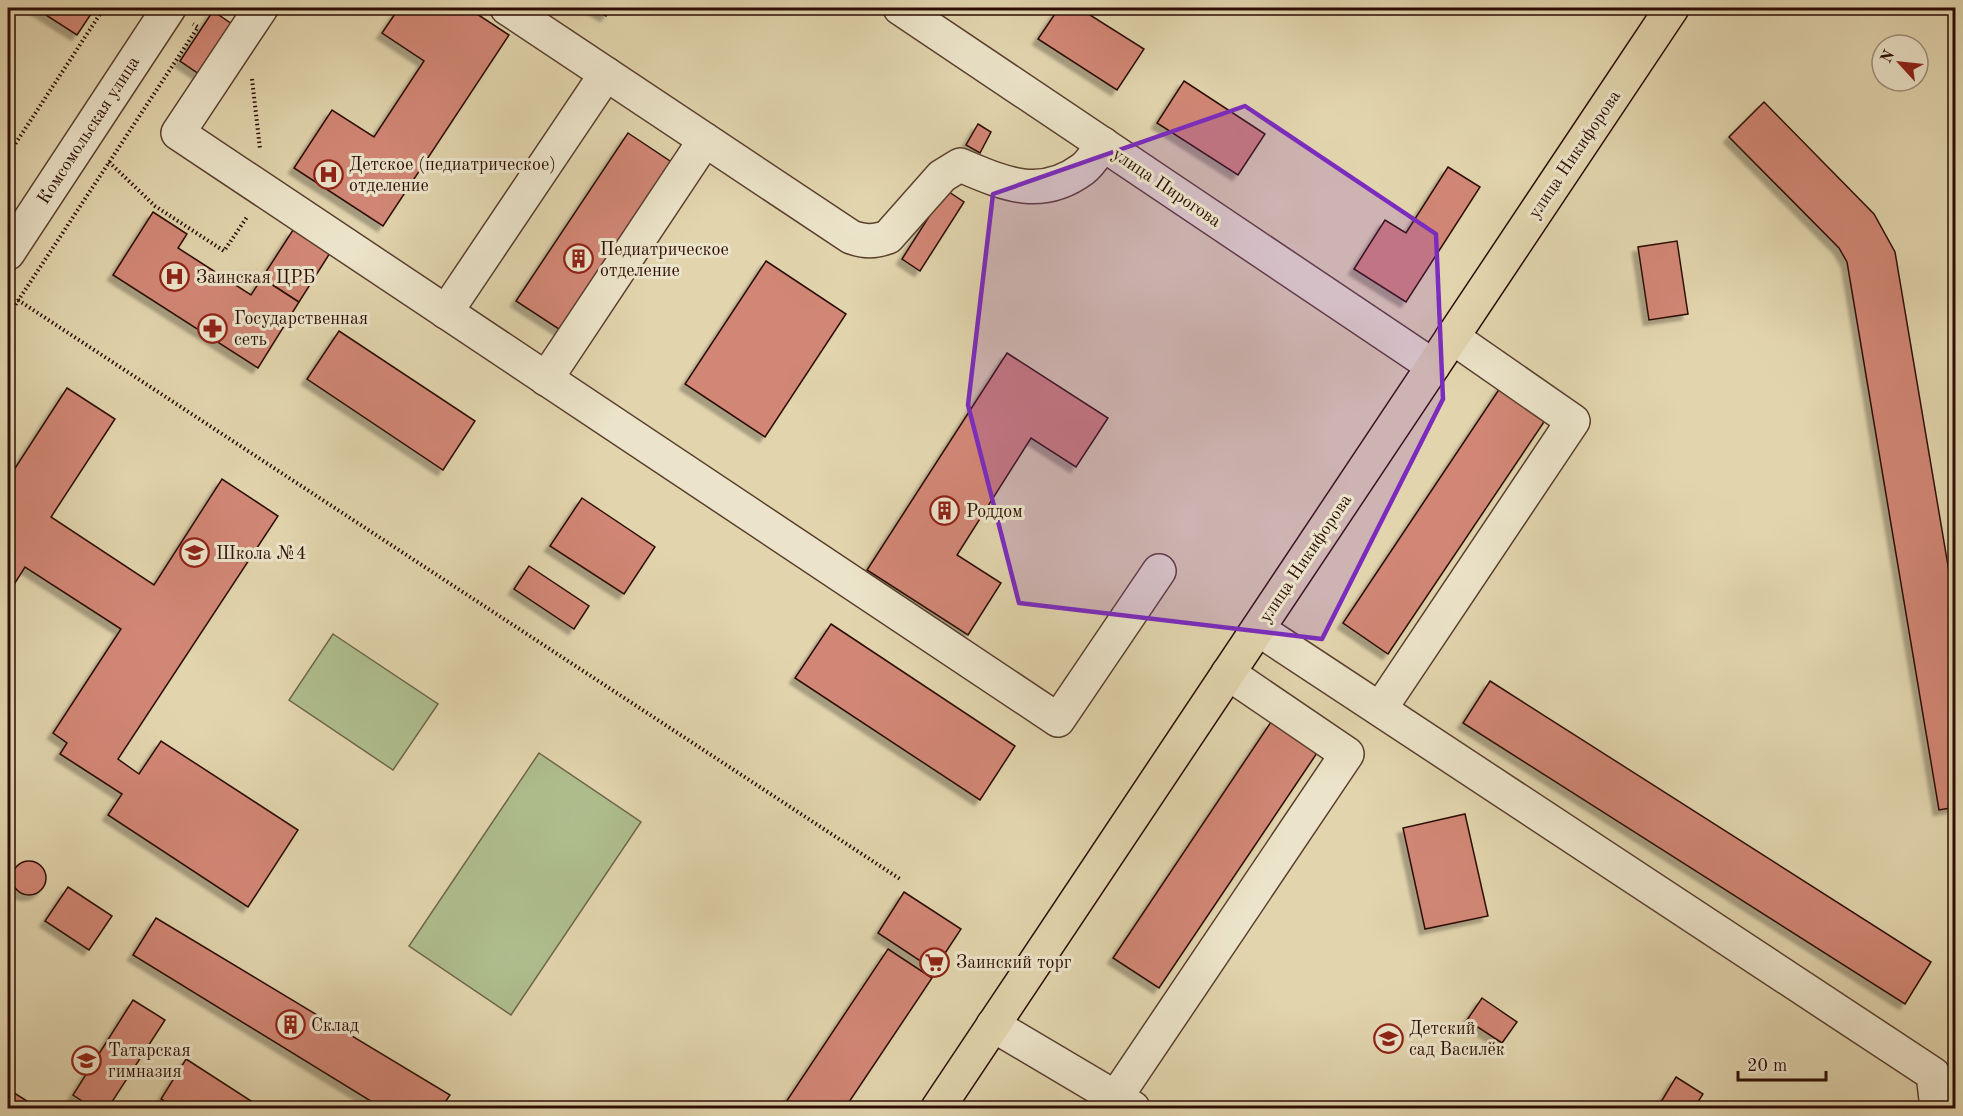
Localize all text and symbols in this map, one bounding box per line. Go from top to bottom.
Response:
north arrow [1870,33,1930,93]
text: N [1879,47,1899,66]
street label: Комсомольская улица [34,53,143,208]
street label: улица Никифорова [1525,87,1625,222]
street label: улица Пирогова [1109,145,1224,231]
place label: Детское (педиатрическое) отделение [349,155,556,195]
hospital icon: Детское (педиатрическое) отделение [312,158,344,190]
place label: Педиатрическое отделение [600,241,729,280]
building icon: Педиатрическое отделение [563,243,595,275]
hospital icon: Заинская ЦРБ [159,261,191,293]
place label: Заинская ЦРБ [196,269,315,287]
place label: Государственная сеть [234,310,368,349]
pharmacy icon: Государственная сеть [197,312,229,344]
street label: улица Никифорова [1256,491,1356,626]
building icon: Роддом [929,495,961,527]
place label: Роддом [966,503,1023,521]
school or university icon: Школа №4 [179,537,211,569]
place label: Школа №4 [216,545,306,563]
supermarket icon: Заинский торг [919,946,951,978]
place label: Заинский торг [956,954,1072,972]
building icon: Склад [274,1009,306,1041]
place label: Склад [311,1017,359,1035]
place label: Детский сад Василёк [1409,1020,1505,1059]
school or university icon: Детский сад Василёк [1372,1022,1404,1054]
place label: Татарская гимназия [108,1042,191,1081]
school or university icon: Татарская гимназия [71,1044,103,1076]
scale bar [1738,1044,1826,1082]
text: 20 m [1747,1057,1787,1075]

